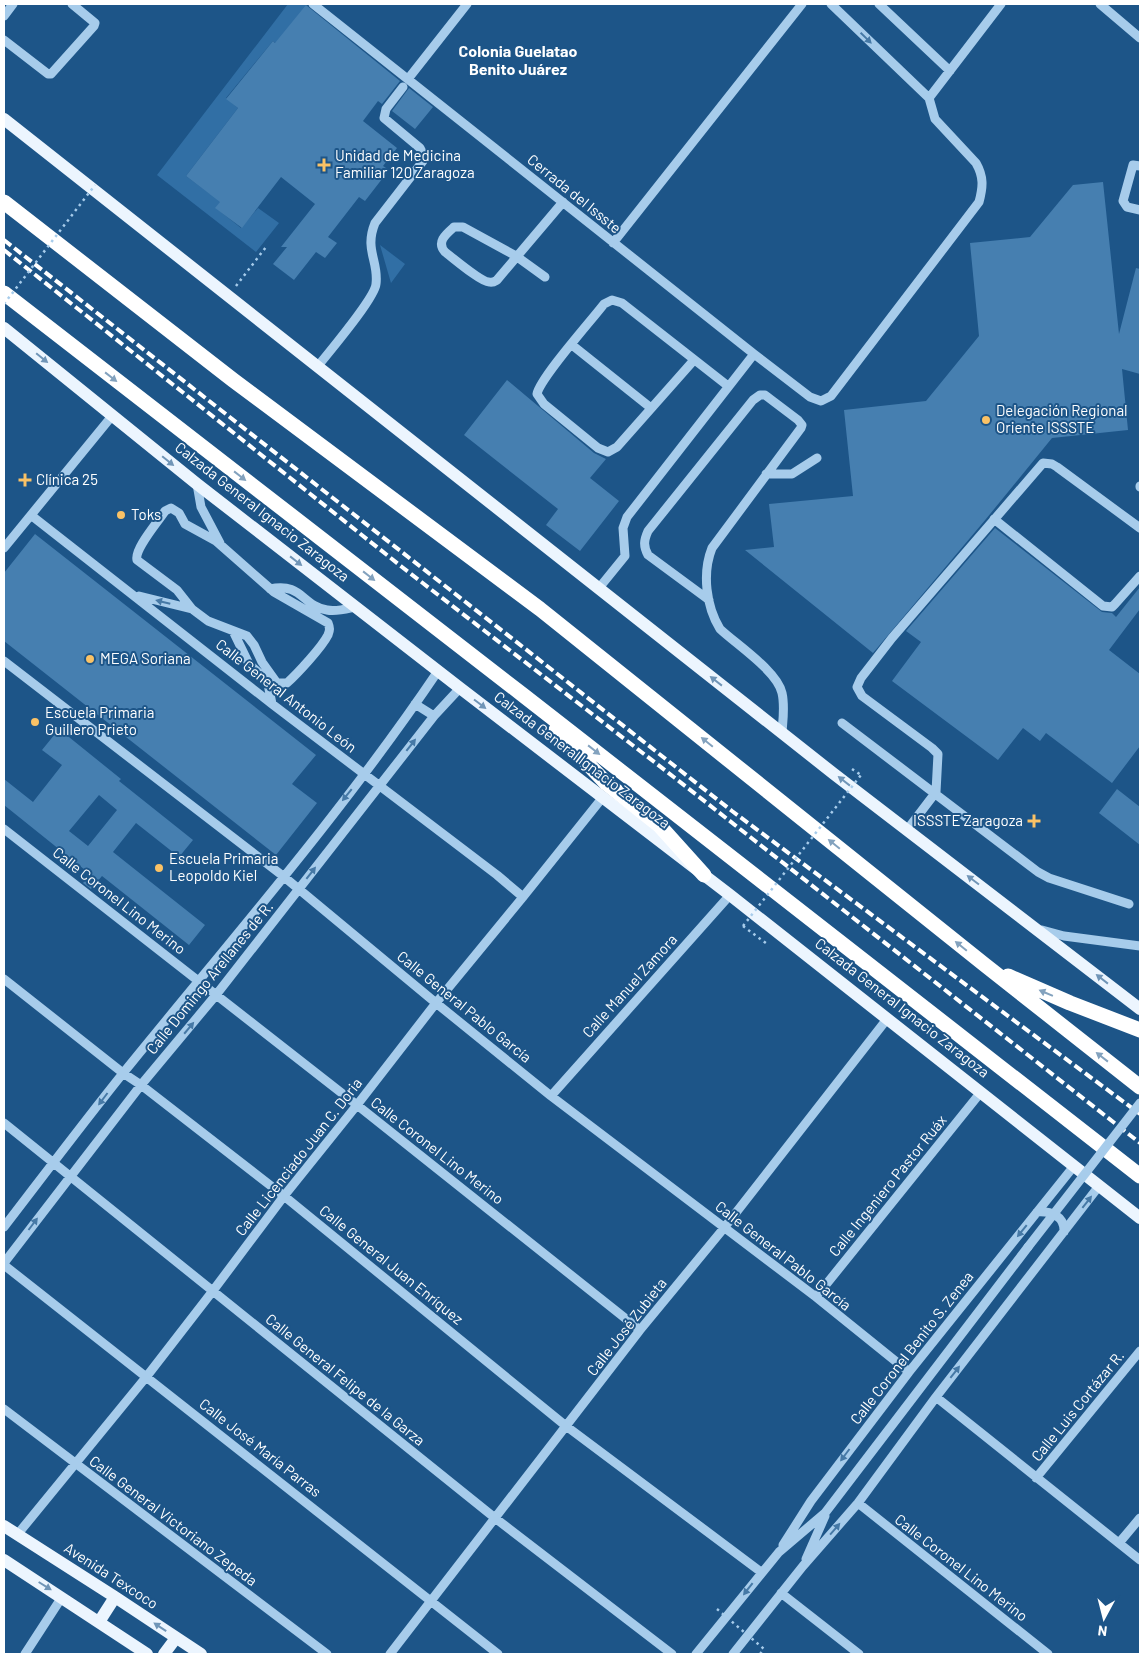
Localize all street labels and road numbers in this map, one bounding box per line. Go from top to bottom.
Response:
street label: Cerrada del Issste [524,150,625,237]
street label: Calzada General Ignacio Zaragoza [172,438,353,585]
street label: Calle General Antonio León [213,635,361,756]
street label: Calzada General Ignacio Zaragoza [491,687,674,831]
street label: Calle Coronel Lino Merino [50,843,190,958]
street label: Calle Domingo Arellanes de R. [142,897,276,1057]
street label: Calle Manuel Zamora [578,930,680,1041]
street label: Calzada General Ignacio Zaragoza [812,934,993,1081]
street label: Calle General Pablo García [394,947,535,1066]
street label: Calle Licenciado Juan C. Doria [231,1074,365,1239]
street label: Calle Coronel Lino Merino [368,1093,508,1208]
street label: Calle Ingeniero Pastor Ruáx [825,1111,950,1260]
street label: Calle General Pablo García [712,1197,855,1314]
street label: Calle General Juan Enríquez [316,1201,467,1328]
street label: Calle Coronel Benito S. Zenea [846,1267,976,1427]
street label: Calle José Zubieta [583,1274,670,1379]
street label: Calle General Felipe de la Garza [262,1309,429,1449]
street label: Calle Luis Cortázar R. [1027,1346,1127,1464]
street label: Calle José María Parras [196,1394,325,1500]
street label: Calle General Victoriano Zepeda [86,1451,261,1589]
street label: Calle Coronel Lino Merino [892,1510,1032,1625]
street label: Avenida Texcoco [61,1538,162,1612]

